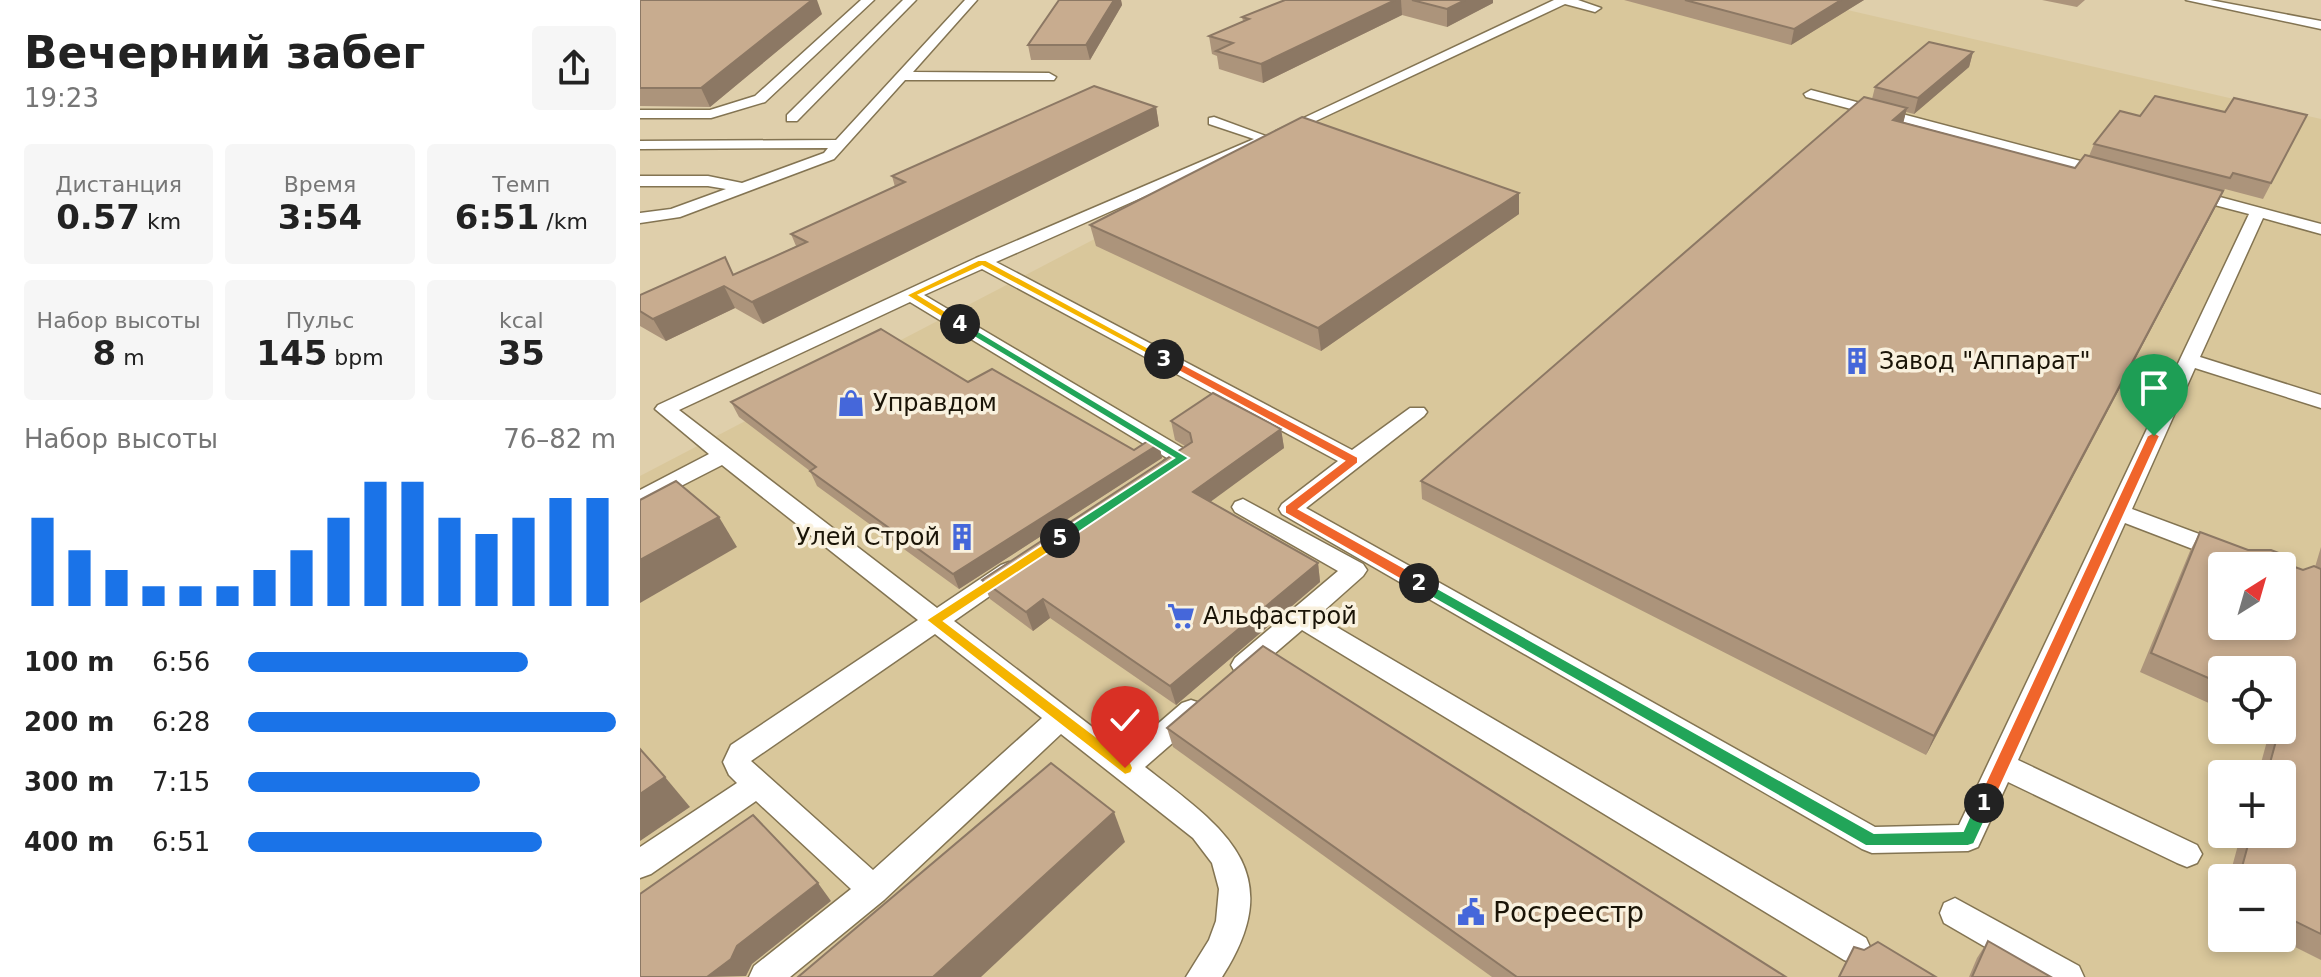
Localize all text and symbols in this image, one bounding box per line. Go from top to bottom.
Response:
button: share [532,26,616,110]
text: Вечерний забег [24,27,425,78]
text: 19:23 [24,83,99,113]
text: Дистанция [55,172,182,197]
text: Время [284,172,356,197]
text: Темп [492,172,550,197]
text: 0.57 [56,197,140,237]
text: 3:54 [278,197,362,237]
text: 6:51 [455,197,539,237]
text: km [140,209,181,234]
text: /km [539,209,588,234]
pin: 4 [940,304,980,344]
text: Набор высоты [37,308,201,333]
text: Пульс [286,308,354,333]
text: kcal [499,308,544,333]
text: 4 [952,311,968,336]
text: 8 [93,333,116,373]
text: 145 [256,333,327,373]
text: 35 [498,333,545,373]
pin: 3 [1144,339,1184,379]
text: m [116,345,145,370]
text: bpm [327,345,384,370]
text: 3 [1156,346,1172,371]
building icon: Завод "Аппарат" [1842,346,1872,376]
place label: Завод "Аппарат" [1879,347,2091,375]
pin [2120,354,2188,436]
icon: arrive [2132,366,2176,410]
shop icon: Управдом [836,388,866,418]
place label: Управдом [873,389,997,417]
text: Набор высоты [24,424,218,454]
text: 76–82 m [503,424,616,454]
pin: 5 [1040,518,1080,558]
building icon: Улей Строй [947,522,977,552]
place label: Улей Строй [796,523,940,551]
text: 5 [1052,525,1068,550]
north arrow [2208,552,2296,640]
map controls [2208,552,2296,952]
pin: 2 [1399,563,1439,603]
text: 2 [1411,570,1427,595]
supermarket icon: Альфастрой [1166,601,1196,631]
place label: Альфастрой [1203,602,1357,630]
text: 100 m [24,647,114,677]
text: 6:56 [152,647,210,677]
button: locate [2208,656,2296,744]
pin [1091,686,1159,768]
icon: check [1103,698,1147,742]
text: 200 m [24,707,114,737]
text: 6:28 [152,707,210,737]
button: + [2208,760,2296,848]
text: 300 m [24,767,114,797]
text: 7:15 [152,767,210,797]
pin: 1 [1964,783,2004,823]
text: 1 [1976,790,1992,815]
text: 400 m [24,827,114,857]
text: 6:51 [152,827,210,857]
button: − [2208,864,2296,952]
place label: Росреестр [1493,896,1644,929]
public building icon: Росреестр [1456,897,1486,927]

